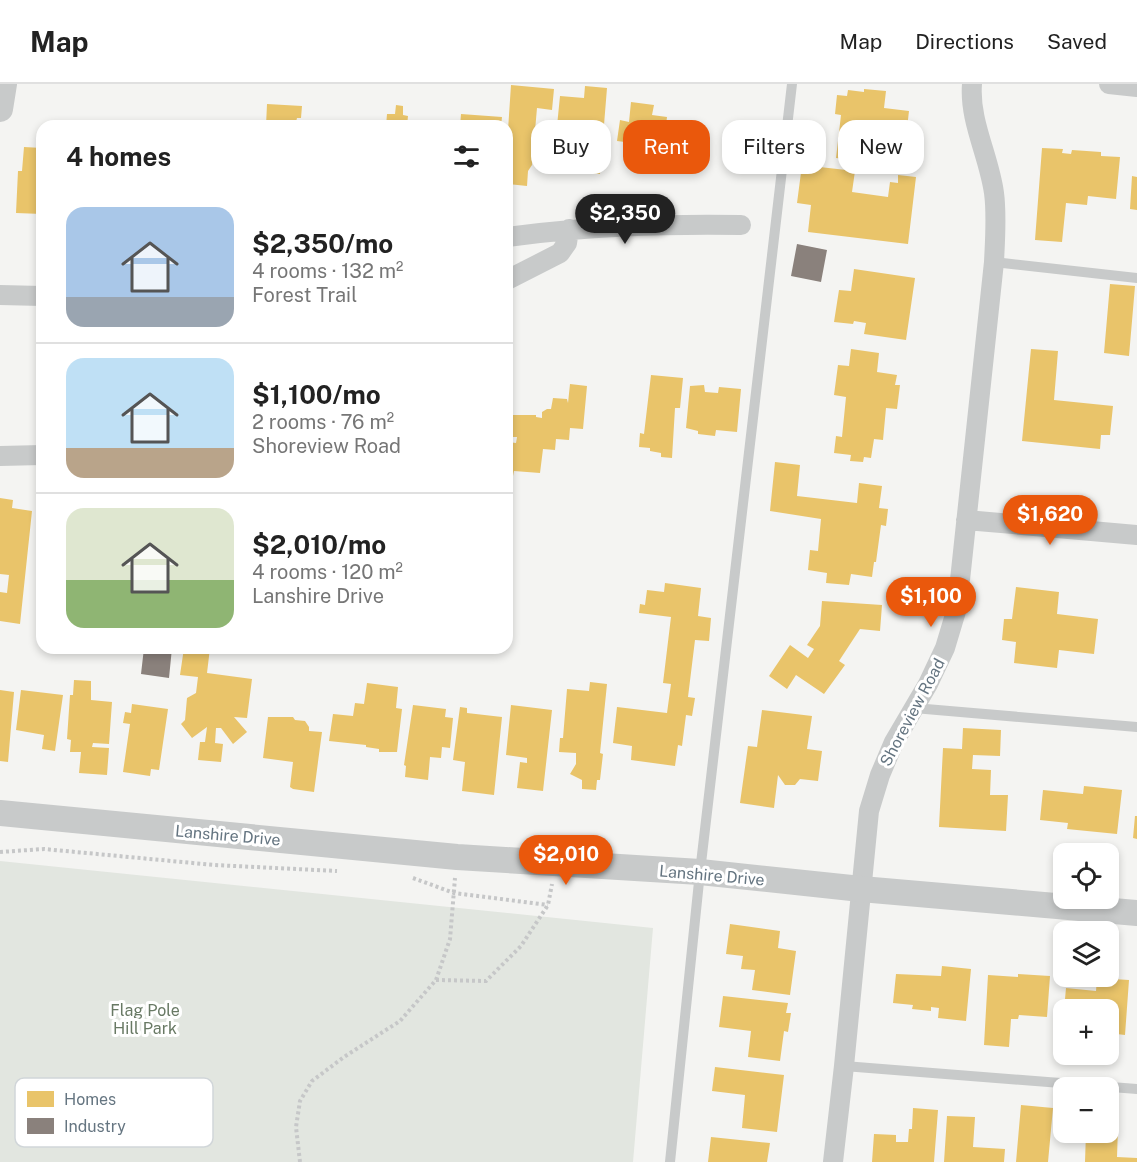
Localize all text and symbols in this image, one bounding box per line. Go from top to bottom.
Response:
text: Map [30,25,89,58]
text: Map [840,29,882,54]
text: Directions [915,29,1014,54]
text: Saved [1047,29,1107,54]
chip: Buy [531,120,611,174]
chip: Rent [623,120,710,174]
chip: Filters [722,120,826,174]
chip: New [838,120,924,174]
icon: filters [450,140,483,173]
text: 4 homes [66,141,171,172]
pin: $2,350 [576,194,674,245]
text: $2,350 [589,201,661,225]
text: $2,350/mo [252,228,393,259]
icon: home [114,231,186,303]
text: 4 rooms · 132 m² [252,259,403,283]
text: Forest Trail [252,283,357,307]
text: $1,100/mo [252,379,381,410]
icon: home [114,382,186,454]
text: 2 rooms · 76 m² [252,410,394,434]
text: Shoreview Road [252,434,401,458]
pin: $1,620 [1001,495,1099,546]
text: $1,620 [1017,502,1083,526]
text: $2,010/mo [252,529,386,560]
icon: home [114,532,186,604]
text: 4 rooms · 120 m² [252,560,403,584]
pin: $1,100 [882,577,980,628]
text: Lanshire Drive [252,584,384,608]
text: $1,100 [900,584,962,608]
street label: Shoreview Road [876,655,949,769]
street label: Lanshire Drive [175,821,281,850]
pin: $2,010 [517,835,615,886]
text: $2,010 [533,842,599,866]
map controls [1053,843,1119,1143]
button: locate [1053,843,1119,909]
street label: Lanshire Drive [659,861,765,890]
button: layers [1053,921,1119,987]
button: + [1053,999,1119,1065]
park label: Flag Pole Hill Park [110,1001,180,1038]
button: − [1053,1077,1119,1143]
legend [15,1078,213,1147]
text: Homes [64,1090,116,1109]
text: Industry [64,1117,126,1136]

